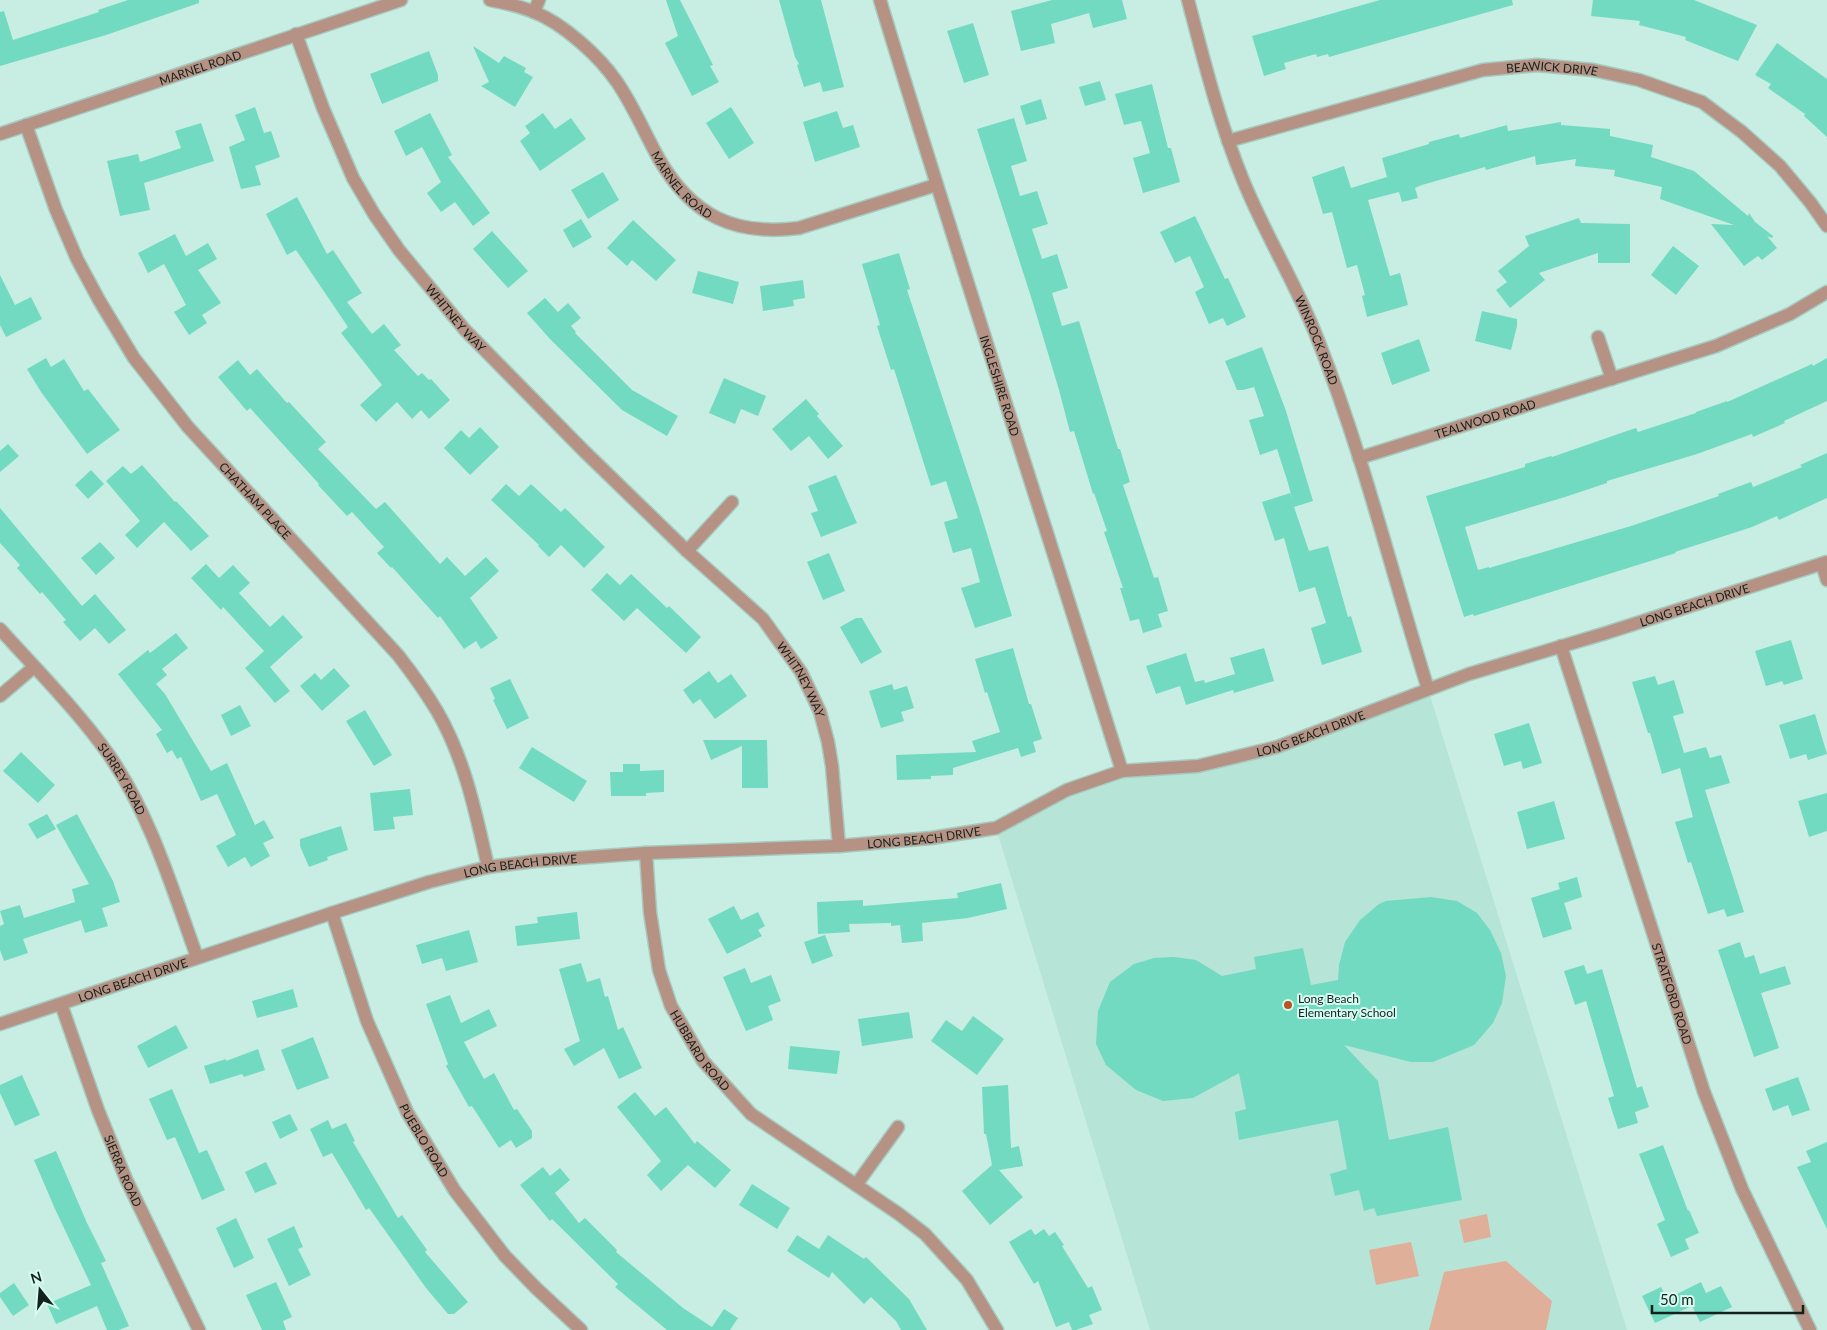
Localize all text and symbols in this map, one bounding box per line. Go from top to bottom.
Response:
street label: MARNEL ROAD [157,46,243,88]
street label: BEAWICK DRIVE [1505,57,1600,78]
street label: MARNEL ROAD [648,148,715,221]
street label: WHITNEY WAY [423,281,490,355]
street label: WINROCK ROAD [1292,293,1342,387]
street label: INGLESHIRE ROAD [977,333,1023,438]
street label: TEALWOOD ROAD [1432,396,1537,441]
street label: CHATHAM PLACE [216,459,295,542]
street label: LONG BEACH DRIVE [1638,580,1751,629]
street label: WHITNEY WAY [774,638,829,719]
street label: LONG BEACH DRIVE [1255,707,1367,759]
street label: SURREY ROAD [95,740,149,817]
street label: LONG BEACH DRIVE [866,823,982,851]
street label: LONG BEACH DRIVE [462,851,578,880]
street label: STRATFORD ROAD [1649,941,1696,1046]
street label: LONG BEACH DRIVE [76,954,189,1005]
place label: Long Beach Elementary School [1298,991,1396,1020]
marker: Long Beach Elementary School [1282,999,1294,1011]
street label: HUBBARD ROAD [667,1007,734,1094]
street label: PUEBLO ROAD [397,1101,452,1180]
street label: SIERRA ROAD [101,1133,146,1209]
north arrow [15,1265,65,1315]
text: N [28,1267,44,1287]
scale bar [1652,1282,1803,1314]
text: 50 m [1660,1290,1694,1308]

